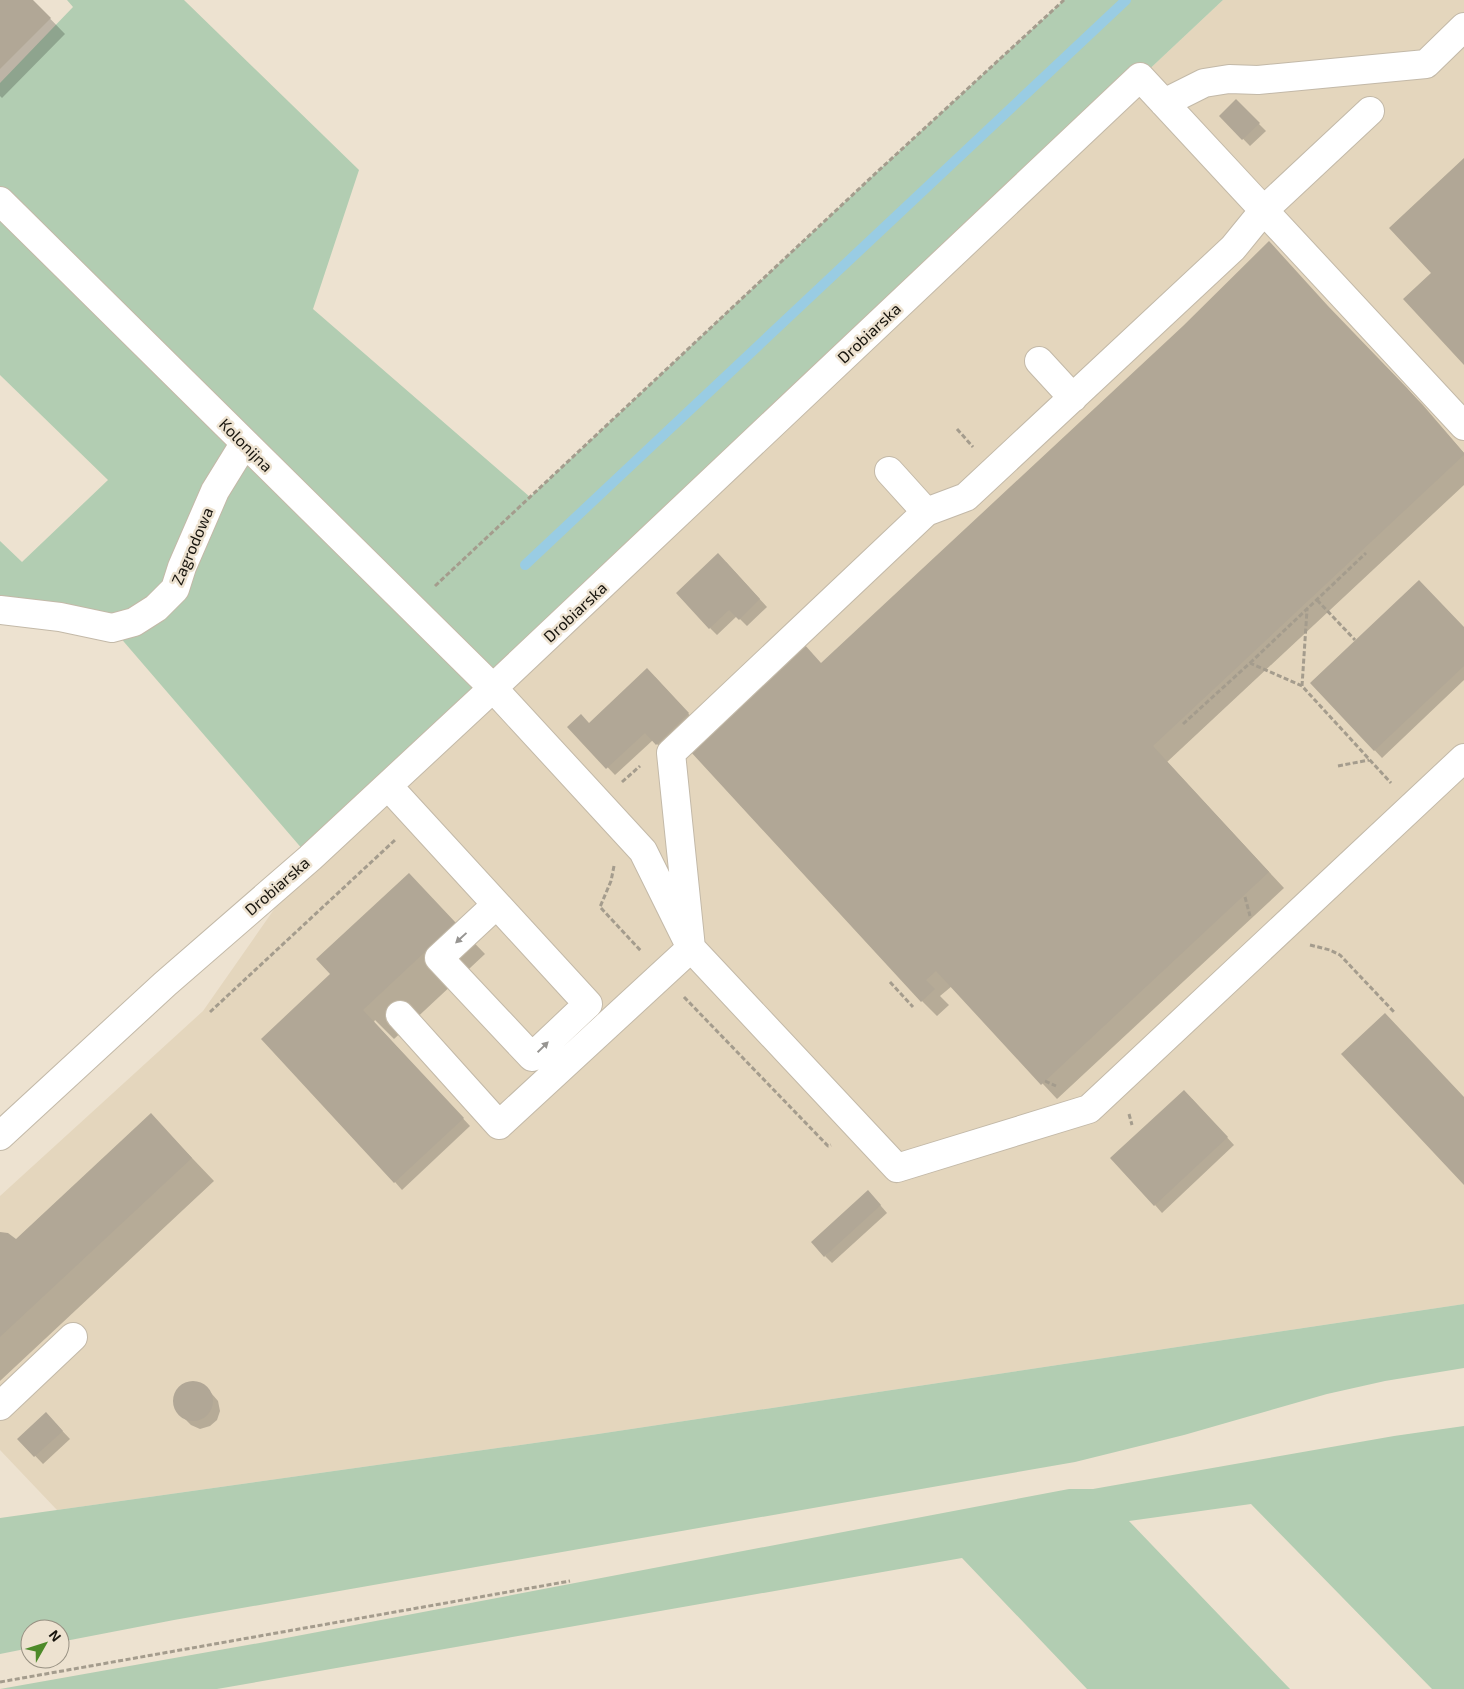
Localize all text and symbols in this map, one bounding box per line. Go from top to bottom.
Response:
street label: Drobiarska [833,299,904,367]
street label: Kolonijna [215,414,277,476]
street label: Zagrodowa [167,504,216,587]
street label: Drobiarska [539,578,610,646]
street label: Drobiarska [241,852,313,919]
one-way arrow [455,932,467,944]
one-way arrow [537,1041,549,1053]
north arrow [20,1619,70,1669]
text: N [46,1626,65,1645]

